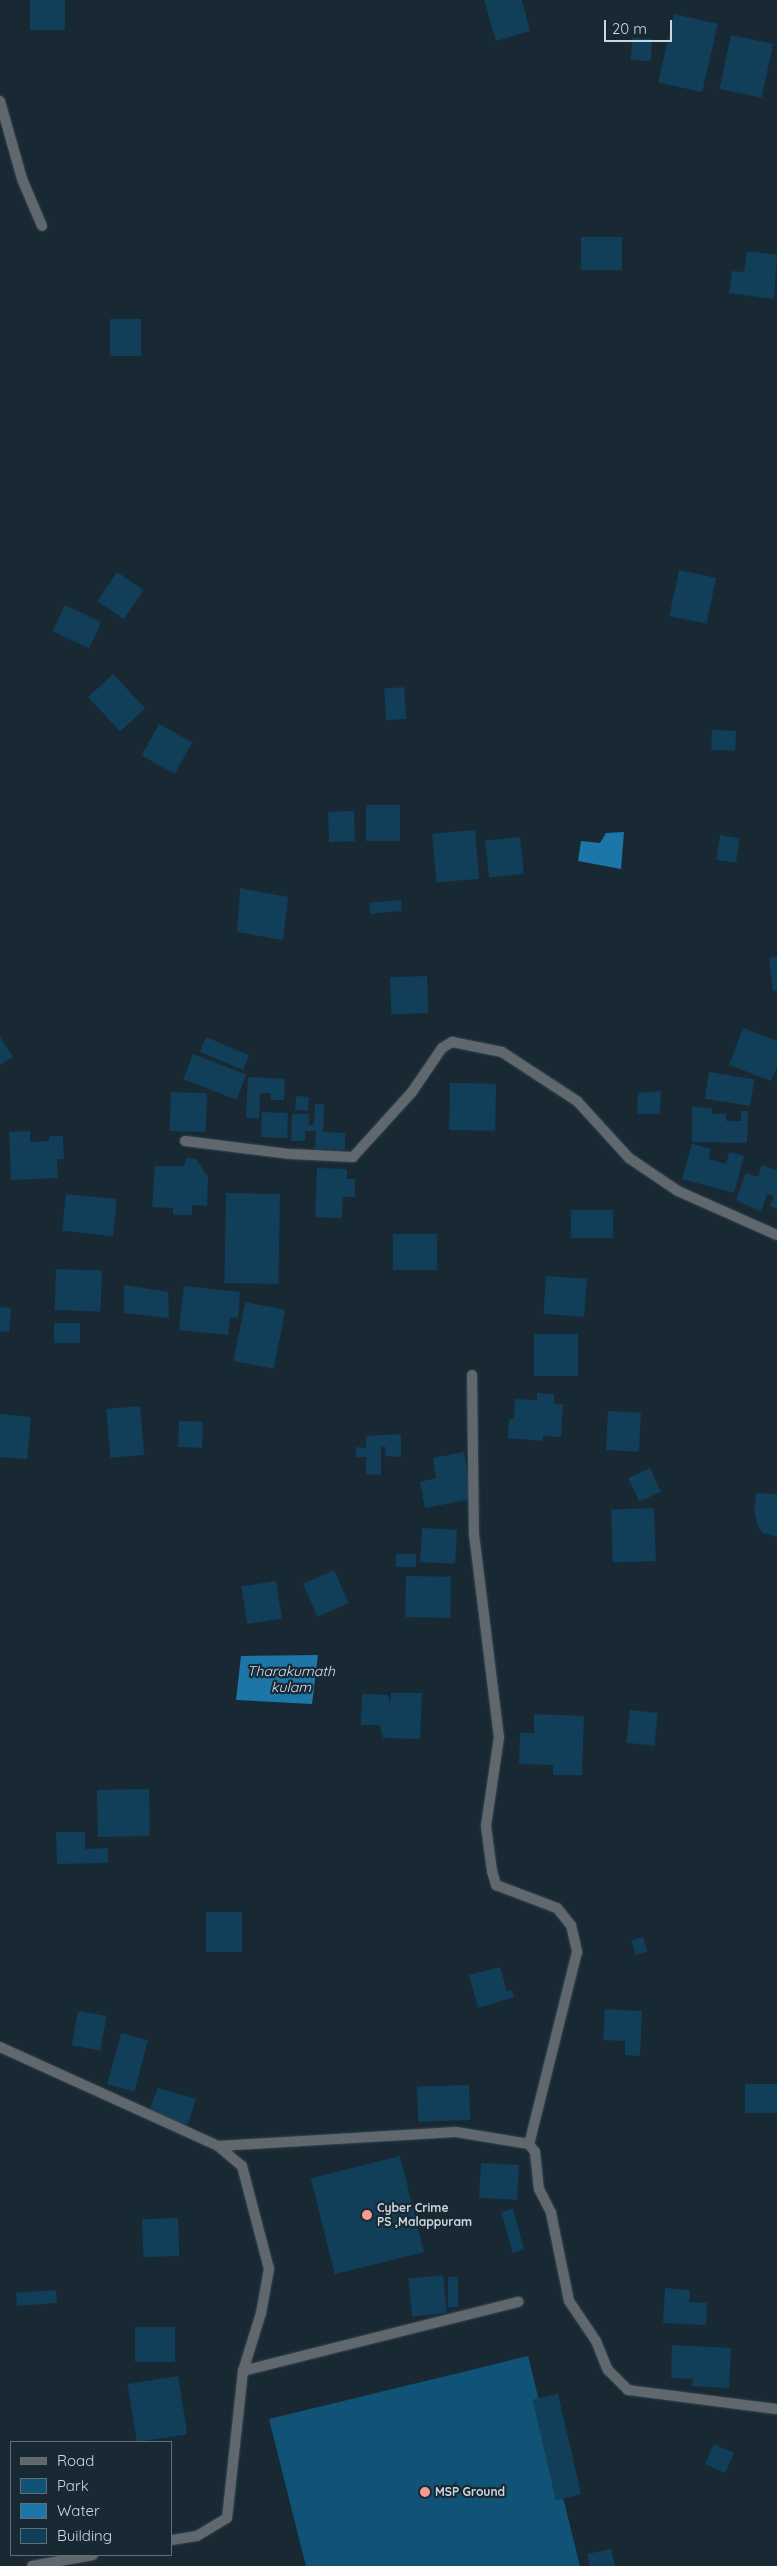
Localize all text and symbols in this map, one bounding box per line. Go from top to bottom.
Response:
scale bar [607,10,674,42]
text: 20 m [612,19,647,38]
water label: Tharakumath kulam [247,1663,335,1695]
place label: Cyber Crime PS ,Malappuram [377,2201,472,2229]
marker: Cyber Crime PS ,Malappuram [361,2209,373,2221]
legend [10,2441,172,2556]
text: Road [57,2451,94,2470]
text: Park [57,2476,89,2495]
place label: MSP Ground [435,2485,505,2499]
marker: MSP Ground [419,2486,431,2498]
text: Water [57,2501,100,2520]
text: Building [57,2526,112,2545]

